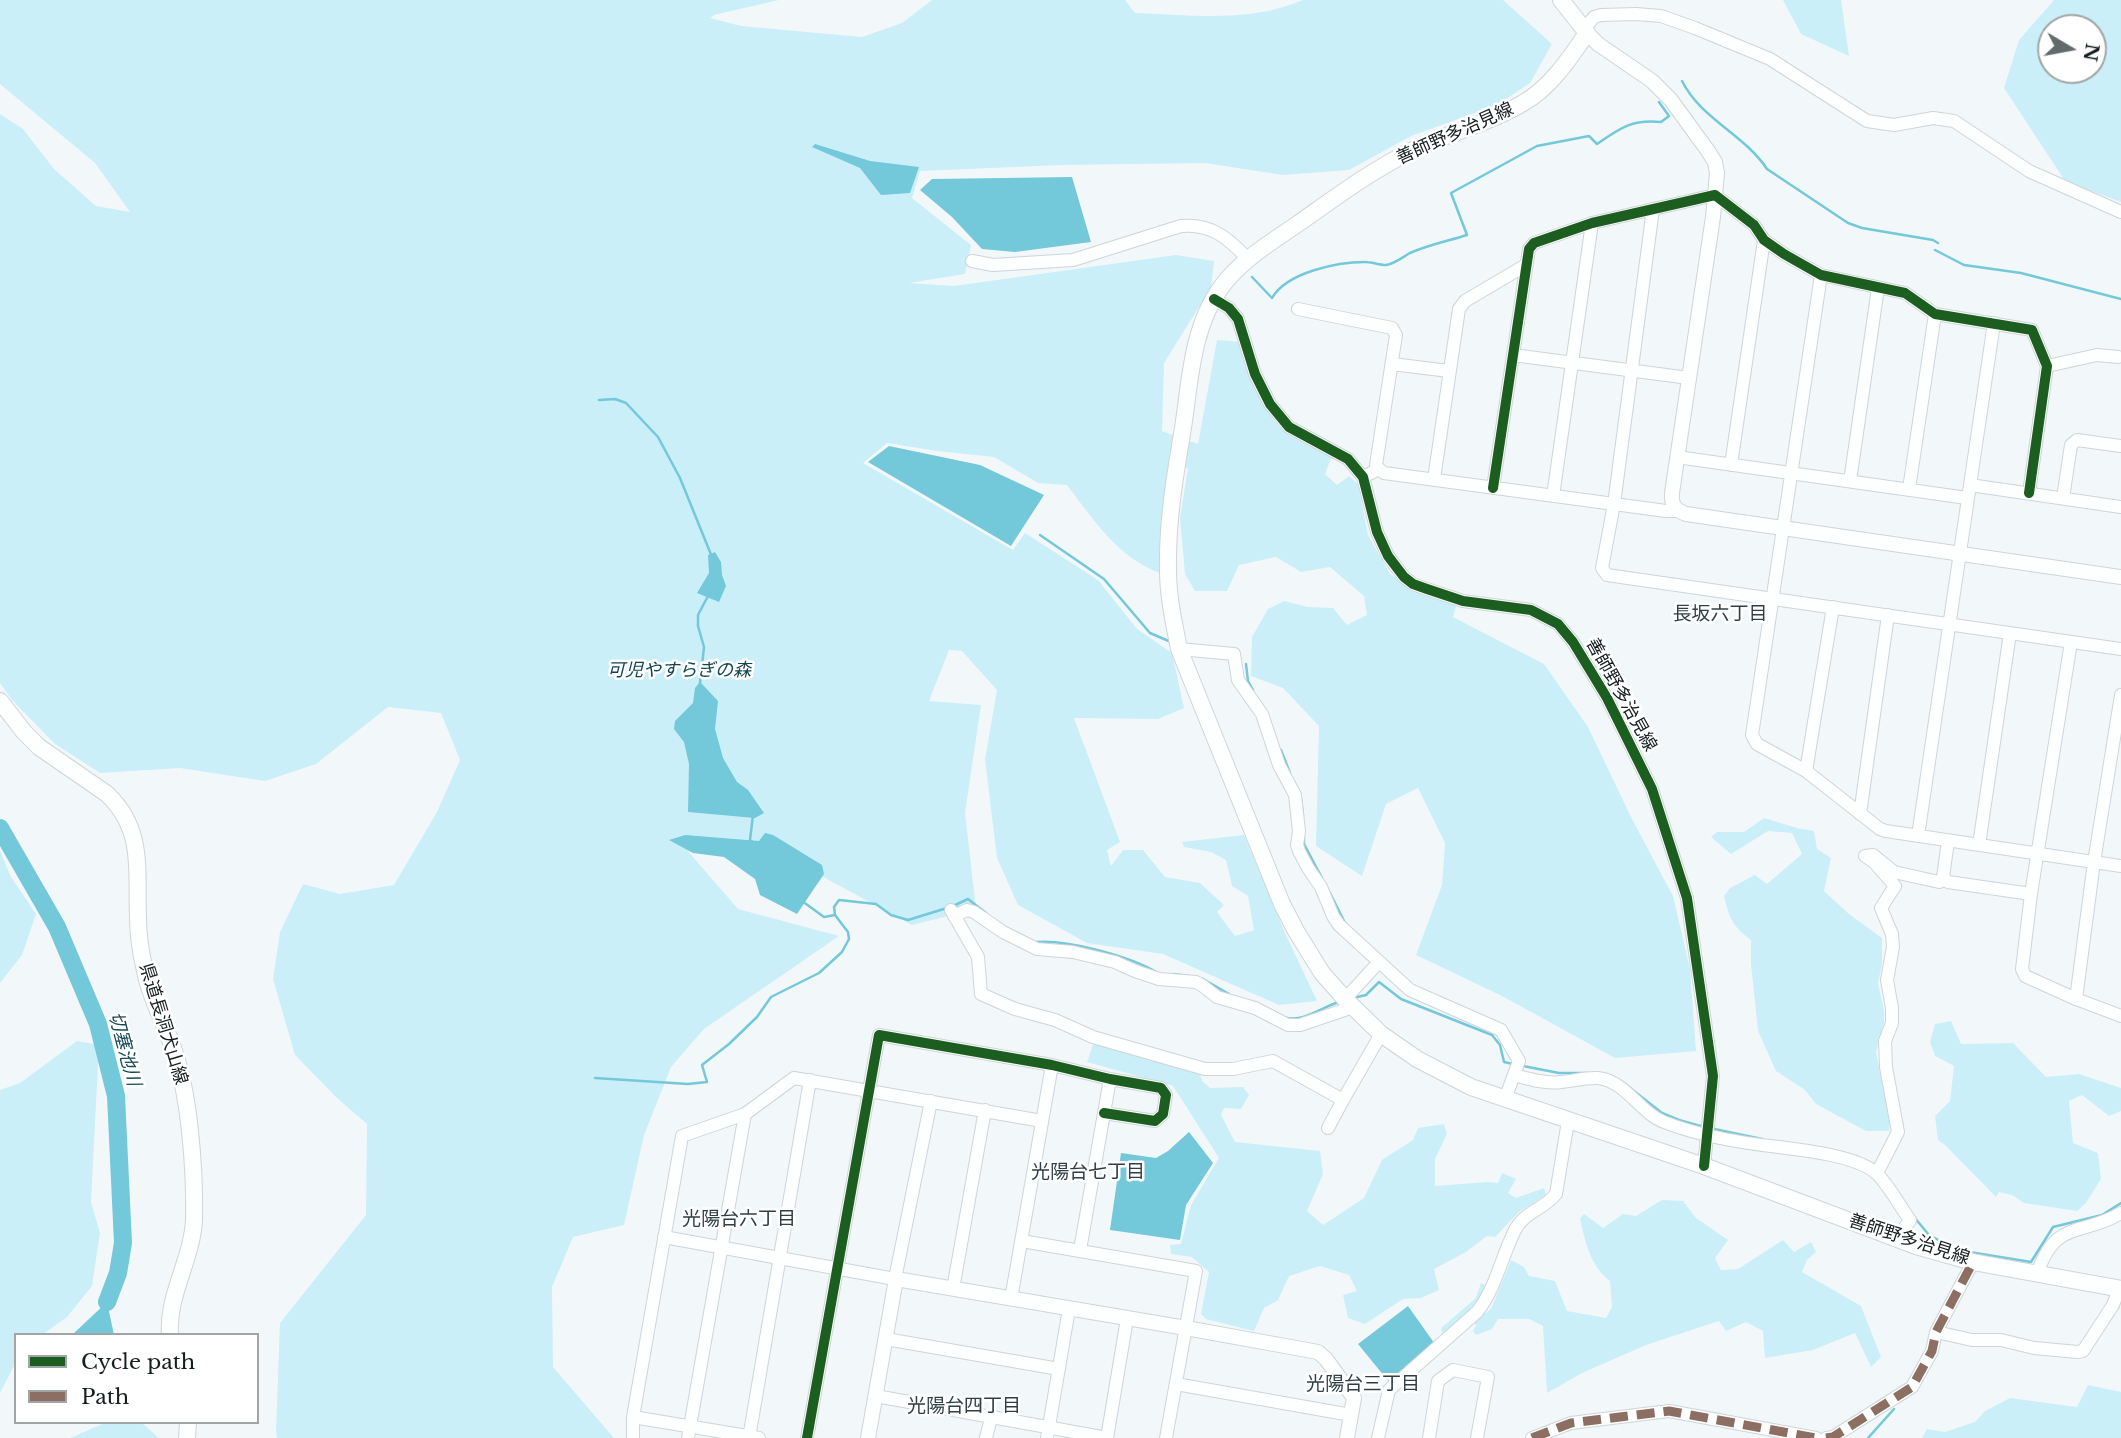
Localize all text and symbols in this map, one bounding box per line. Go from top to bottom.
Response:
north arrow [2037,14,2107,84]
text: N [2078,42,2104,63]
street label: 善師野多治見線 [1393,99,1517,169]
district label: 長坂六丁目 [1673,604,1767,626]
street label: 善師野多治見線 [1581,635,1661,755]
park label: 可児やすらぎの森 [607,660,751,682]
street label: 県道長洞犬山線 [134,961,192,1087]
water label: 切塞池川 [103,1009,145,1089]
district label: 光陽台七丁目 [1031,1162,1145,1184]
district label: 光陽台六丁目 [682,1209,796,1231]
street label: 善師野多治見線 [1846,1210,1972,1270]
legend [14,1333,259,1424]
text: Cycle path [81,1349,195,1375]
district label: 光陽台三丁目 [1306,1374,1420,1396]
text: Path [81,1384,129,1410]
district label: 光陽台四丁目 [907,1396,1021,1418]

